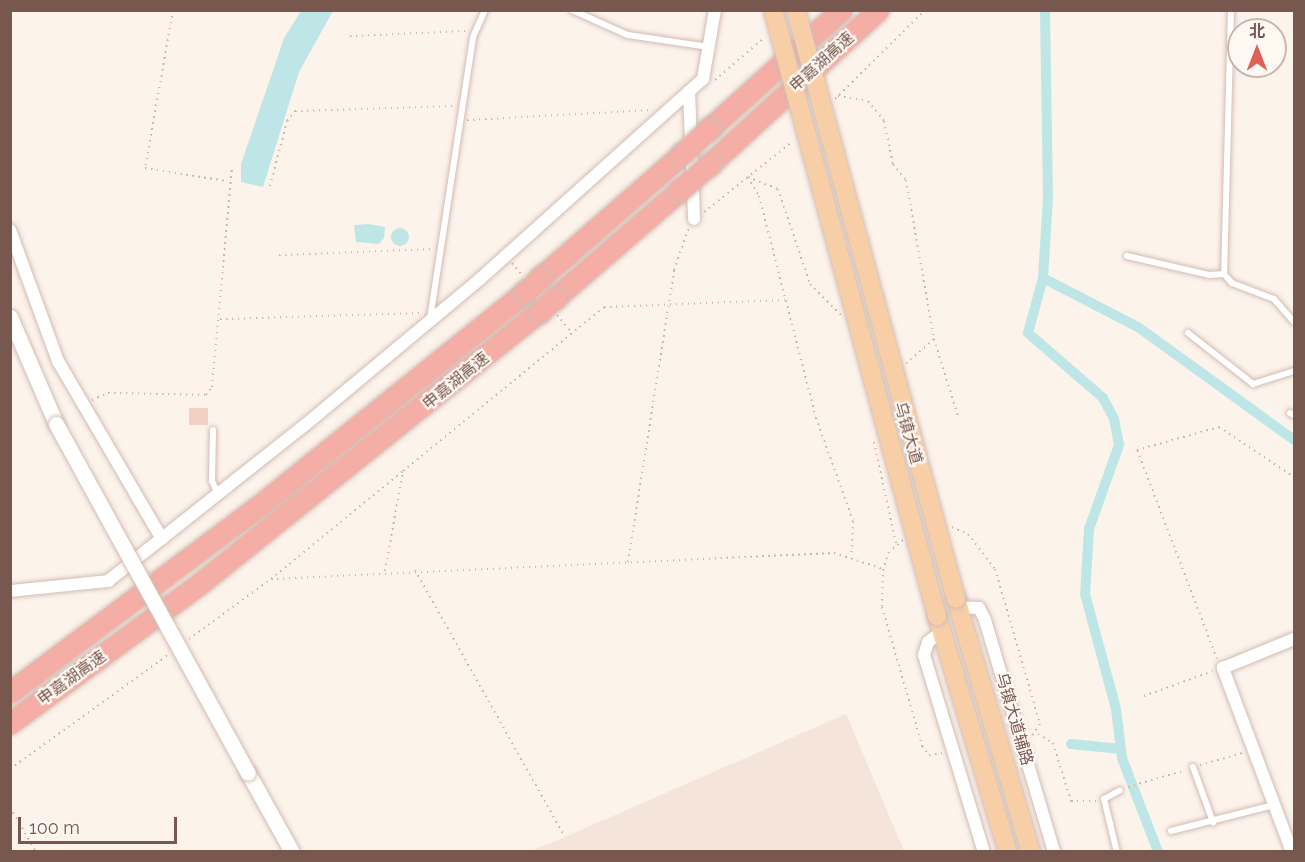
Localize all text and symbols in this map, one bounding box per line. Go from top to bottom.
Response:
north arrow [1227,18,1287,78]
text: 北 [1249,22,1265,41]
street label: 申嘉湖高速 [786,28,858,96]
street label: 申嘉湖高速 [419,348,493,414]
street label: 乌镇大道 [890,400,926,466]
street label: 申嘉湖高速 [34,647,110,709]
street label: 乌镇大道辅路 [992,670,1036,768]
scale bar [21,805,180,843]
text: 100 m [29,817,80,838]

